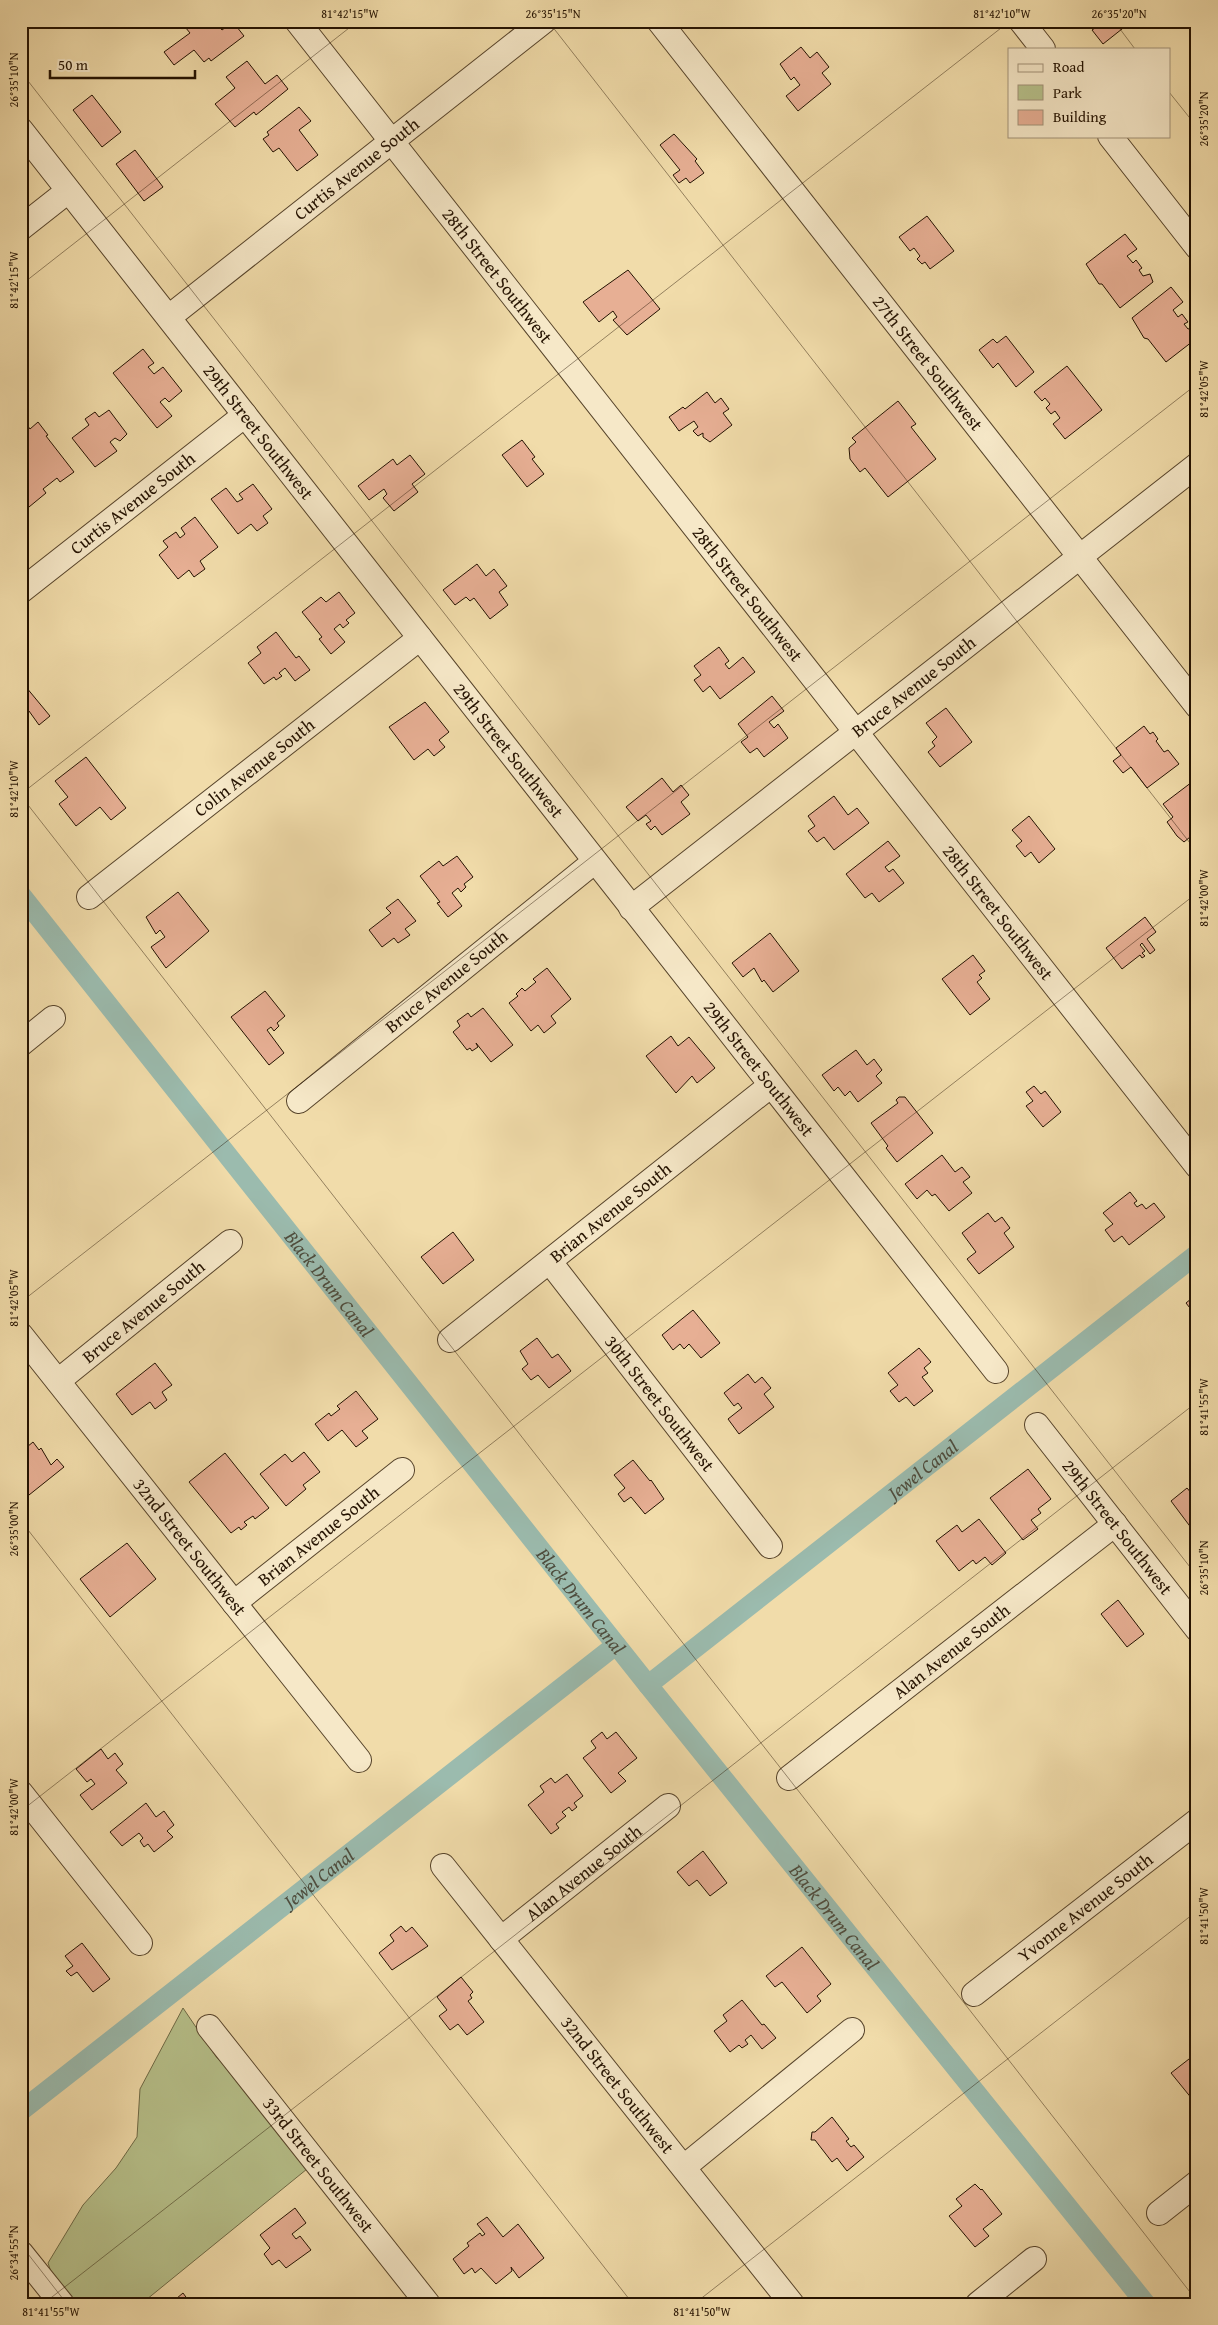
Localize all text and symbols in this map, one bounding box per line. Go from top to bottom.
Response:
text: 81°42'15"W [321,5,380,22]
text: 26°35'15"N [525,5,581,22]
text: 81°42'10"W [973,5,1032,22]
text: 26°35'20"N [1091,5,1147,22]
scale bar [50,48,195,80]
legend [1008,48,1170,138]
text: 26°35'10"N [5,52,22,108]
text: 50 m [58,54,89,75]
text: Road [1053,56,1084,77]
text: Park [1053,82,1082,103]
text: 26°35'20"N [1195,91,1212,147]
text: Building [1053,106,1107,127]
street label: Curtis Avenue South [288,111,425,227]
street label: 28th Street Southwest [436,202,560,349]
text: 81°42'15"W [5,250,22,309]
street label: 27th Street Southwest [866,289,990,437]
street label: 29th Street Southwest [197,358,321,506]
text: 81°42'05"W [1195,359,1212,418]
street label: Curtis Avenue South [64,445,201,561]
street label: 28th Street Southwest [686,520,810,668]
street label: Bruce Avenue South [845,629,981,744]
street label: 29th Street Southwest [447,677,571,824]
street label: Colin Avenue South [188,711,320,823]
text: 81°42'10"W [5,759,22,818]
street label: 28th Street Southwest [936,839,1060,986]
text: 81°42'00"W [1195,868,1212,927]
street label: Bruce Avenue South [379,923,514,1039]
street label: 29th Street Southwest [697,995,821,1143]
street label: Brian Avenue South [544,1155,677,1269]
water label: Black Drum Canal [278,1223,381,1343]
street label: Bruce Avenue South [76,1253,211,1370]
text: 81°42'05"W [5,1268,22,1327]
street label: 30th Street Southwest [599,1329,722,1478]
text: 81°41'55"W [1195,1377,1212,1436]
water label: Jewel Canal [879,1433,964,1508]
street label: 29th Street Southwest [1056,1453,1180,1601]
street label: 32nd Street Southwest [127,1472,254,1622]
street label: Brian Avenue South [252,1479,385,1592]
text: 26°35'00"N [5,1501,22,1557]
text: 26°35'10"N [1195,1540,1212,1596]
water label: Black Drum Canal [529,1541,633,1660]
street label: Alan Avenue South [887,1597,1016,1705]
text: 81°42'00"W [5,1777,22,1836]
street label: Alan Avenue South [520,1818,648,1927]
water label: Jewel Canal [275,1841,360,1916]
street label: Yvonne Avenue South [1012,1846,1158,1968]
water label: Black Drum Canal [782,1857,886,1976]
text: 81°41'50"W [1195,1886,1212,1945]
street label: 32nd Street Southwest [555,2010,682,2160]
street label: 33rd Street Southwest [256,2091,381,2239]
text: 26°34'55"N [5,2225,22,2281]
text: 81°41'55"W [22,2303,81,2320]
text: 81°41'50"W [673,2303,732,2320]

